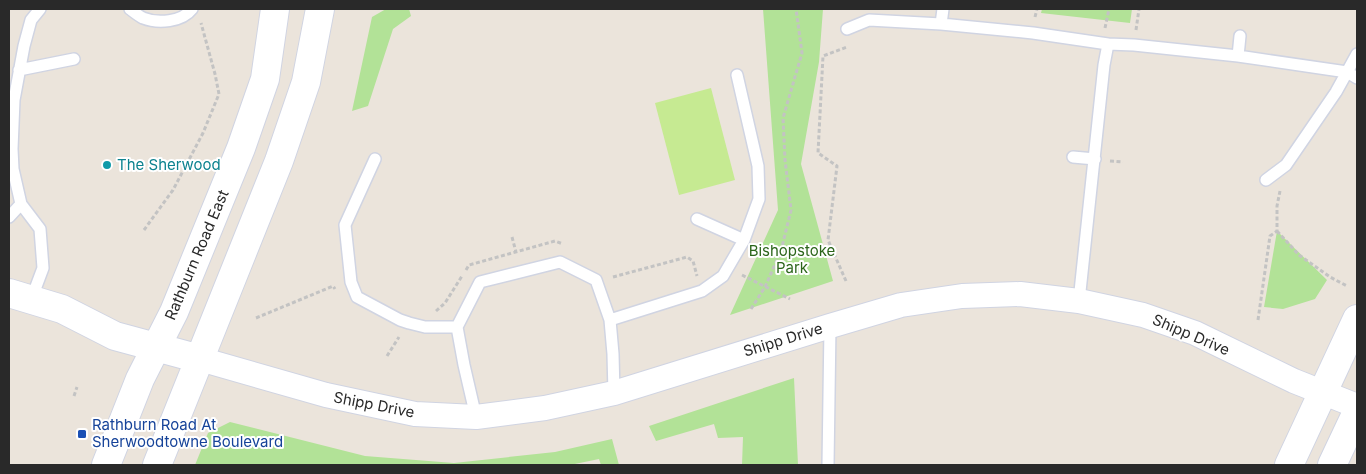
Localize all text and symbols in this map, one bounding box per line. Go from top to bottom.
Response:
place label: The Sherwood [117,155,221,174]
marker: The Sherwood [101,159,113,171]
street label: Rathburn Road East [161,187,233,323]
park label: Bishopstoke Park [749,241,835,277]
street label: Shipp Drive [1150,310,1233,359]
street label: Shipp Drive [741,318,825,361]
street label: Shipp Drive [332,387,416,422]
place label: Rathburn Road At Sherwoodtowne Boulevard [92,415,283,451]
marker: Rathburn Road At Sherwoodtowne Boulevard [76,428,88,440]

